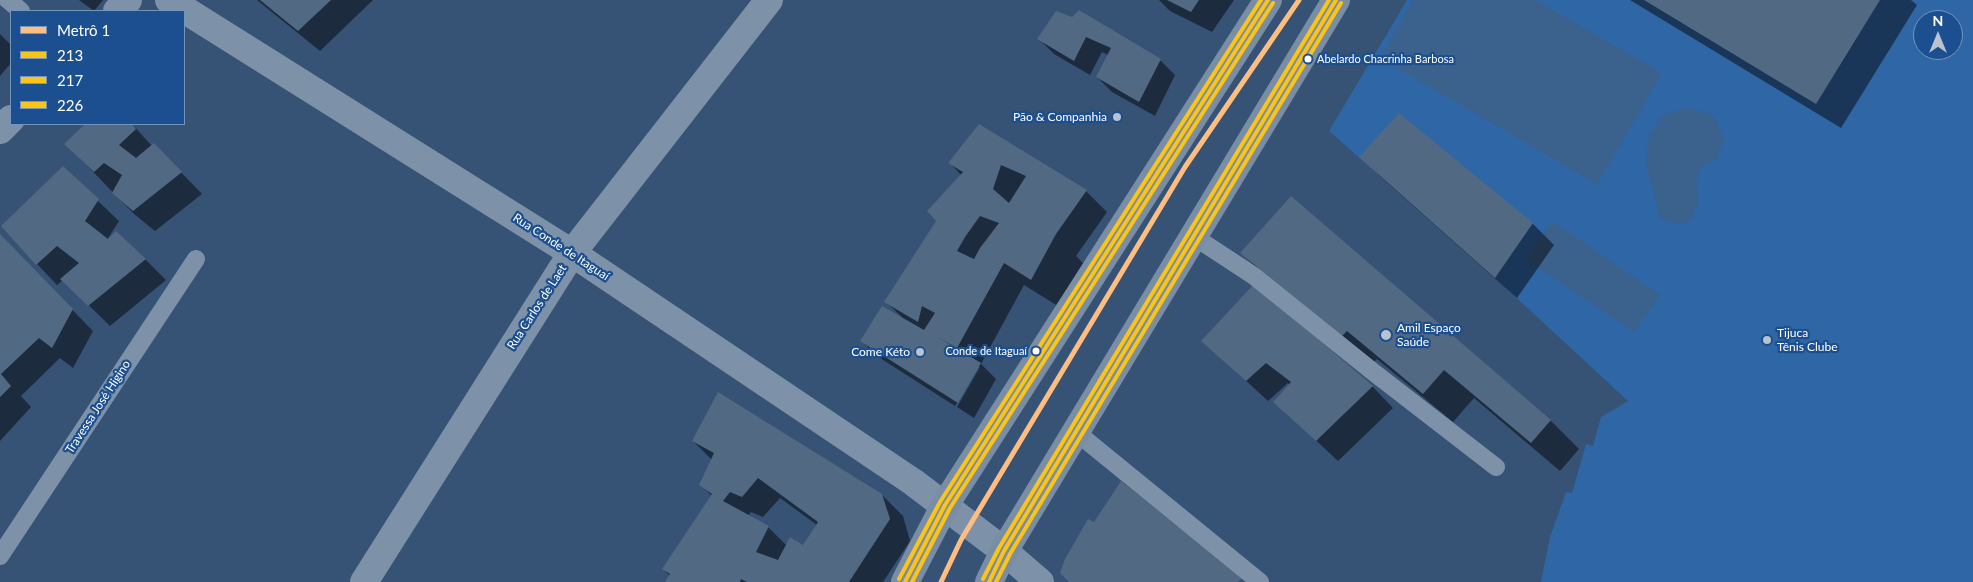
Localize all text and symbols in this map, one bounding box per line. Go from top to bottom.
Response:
legend [10,10,185,125]
north arrow [1913,10,1963,60]
text: N [1933,12,1943,29]
text: Metrô 1 [57,21,110,39]
text: 213 [57,46,83,64]
place label: Abelardo Chacrinha Barbosa [1317,52,1454,66]
marker: Abelardo Chacrinha Barbosa [1303,54,1313,64]
text: 217 [57,71,83,89]
text: 226 [57,96,83,114]
place label: Pão & Companhia [1013,110,1107,124]
marker: Pão & Companhia [1111,111,1123,123]
street label: Rua Conde de Itaguaí [510,210,612,284]
street label: Rua Carlos de Laet [504,262,570,352]
place label: Amil Espaço Saúde [1397,321,1461,349]
place label: Tijuca Tênis Clube [1777,326,1838,354]
marker: Amil Espaço Saúde [1379,328,1393,342]
marker: Tijuca Tênis Clube [1761,334,1773,346]
place label: Conde de Itaguaí [946,344,1027,358]
place label: Come Kéto [851,345,910,359]
marker: Come Kéto [914,346,926,358]
marker: Conde de Itaguaí [1031,346,1041,356]
street label: Travessa José Higino [62,358,134,456]

